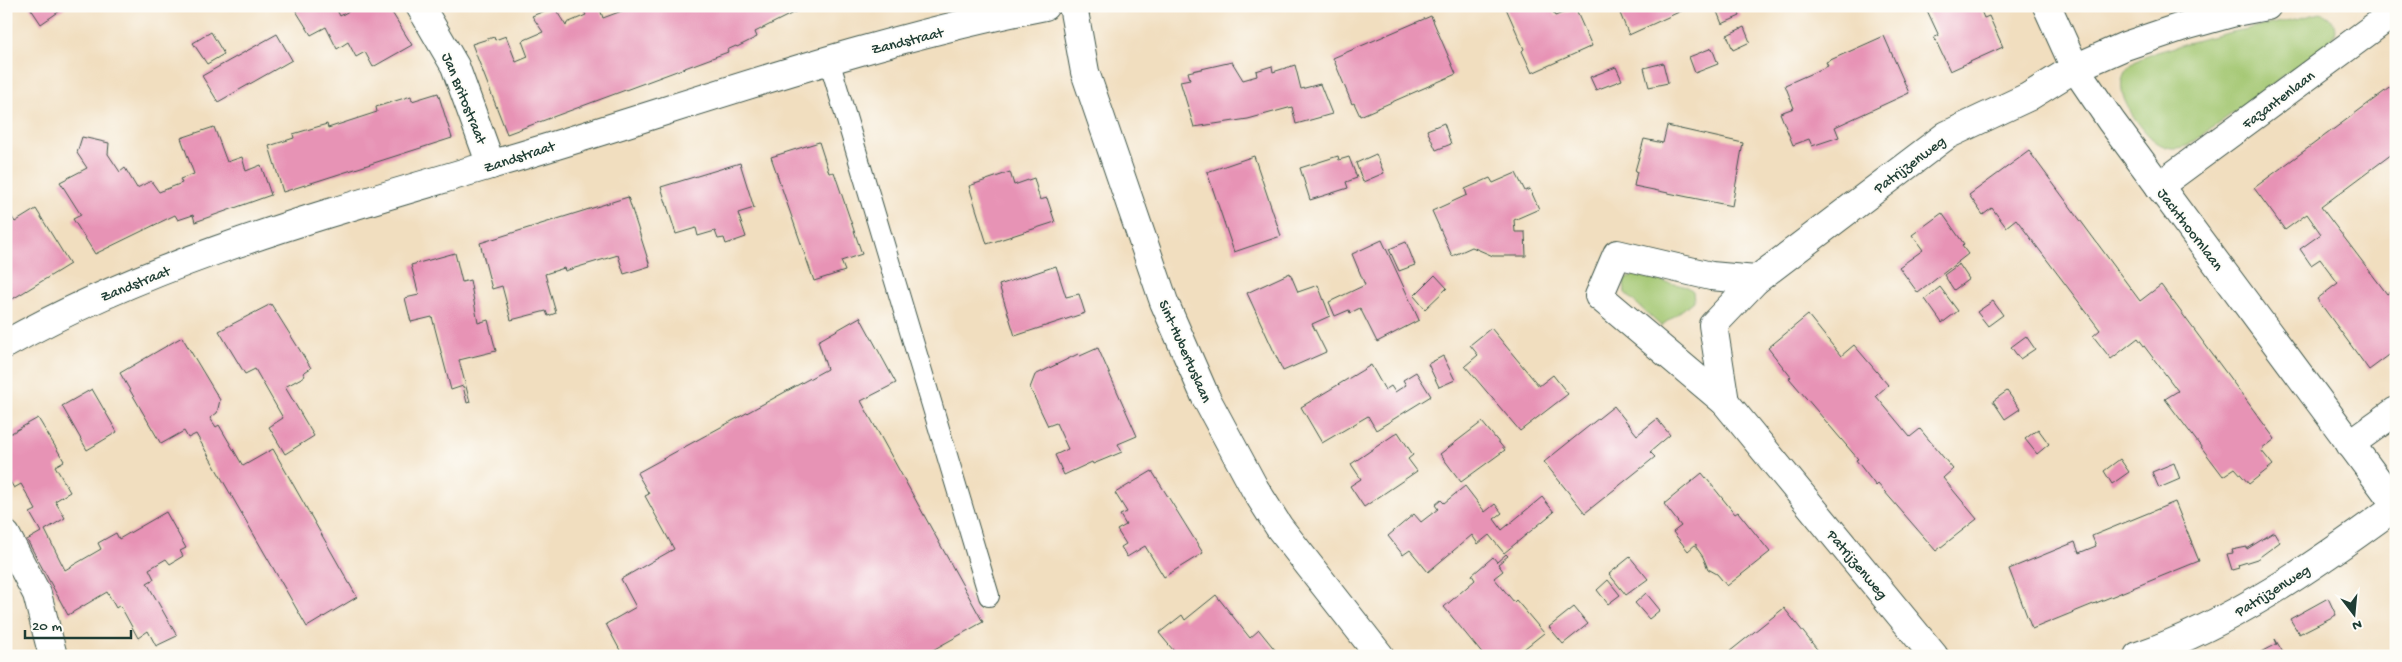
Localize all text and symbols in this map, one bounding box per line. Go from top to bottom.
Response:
street label: Zandstraat [870,24,947,60]
street label: Jan Britostraat [437,50,490,149]
street label: Fazantenlaan [2239,67,2319,134]
street label: Patrijzenweg [1870,133,1950,199]
street label: Zandstraat [482,137,559,178]
street label: Jachthoornlaan [2153,185,2226,275]
street label: Zandstraat [98,262,175,307]
street label: Sint-Hubertuslaan [1153,298,1215,406]
street label: Patrijzenweg [1822,526,1891,604]
street label: Patrijzenweg [2231,562,2314,622]
north arrow [2330,590,2380,640]
scale bar [25,607,131,639]
text: N [2350,615,2364,634]
text: 20 m [32,618,62,636]

